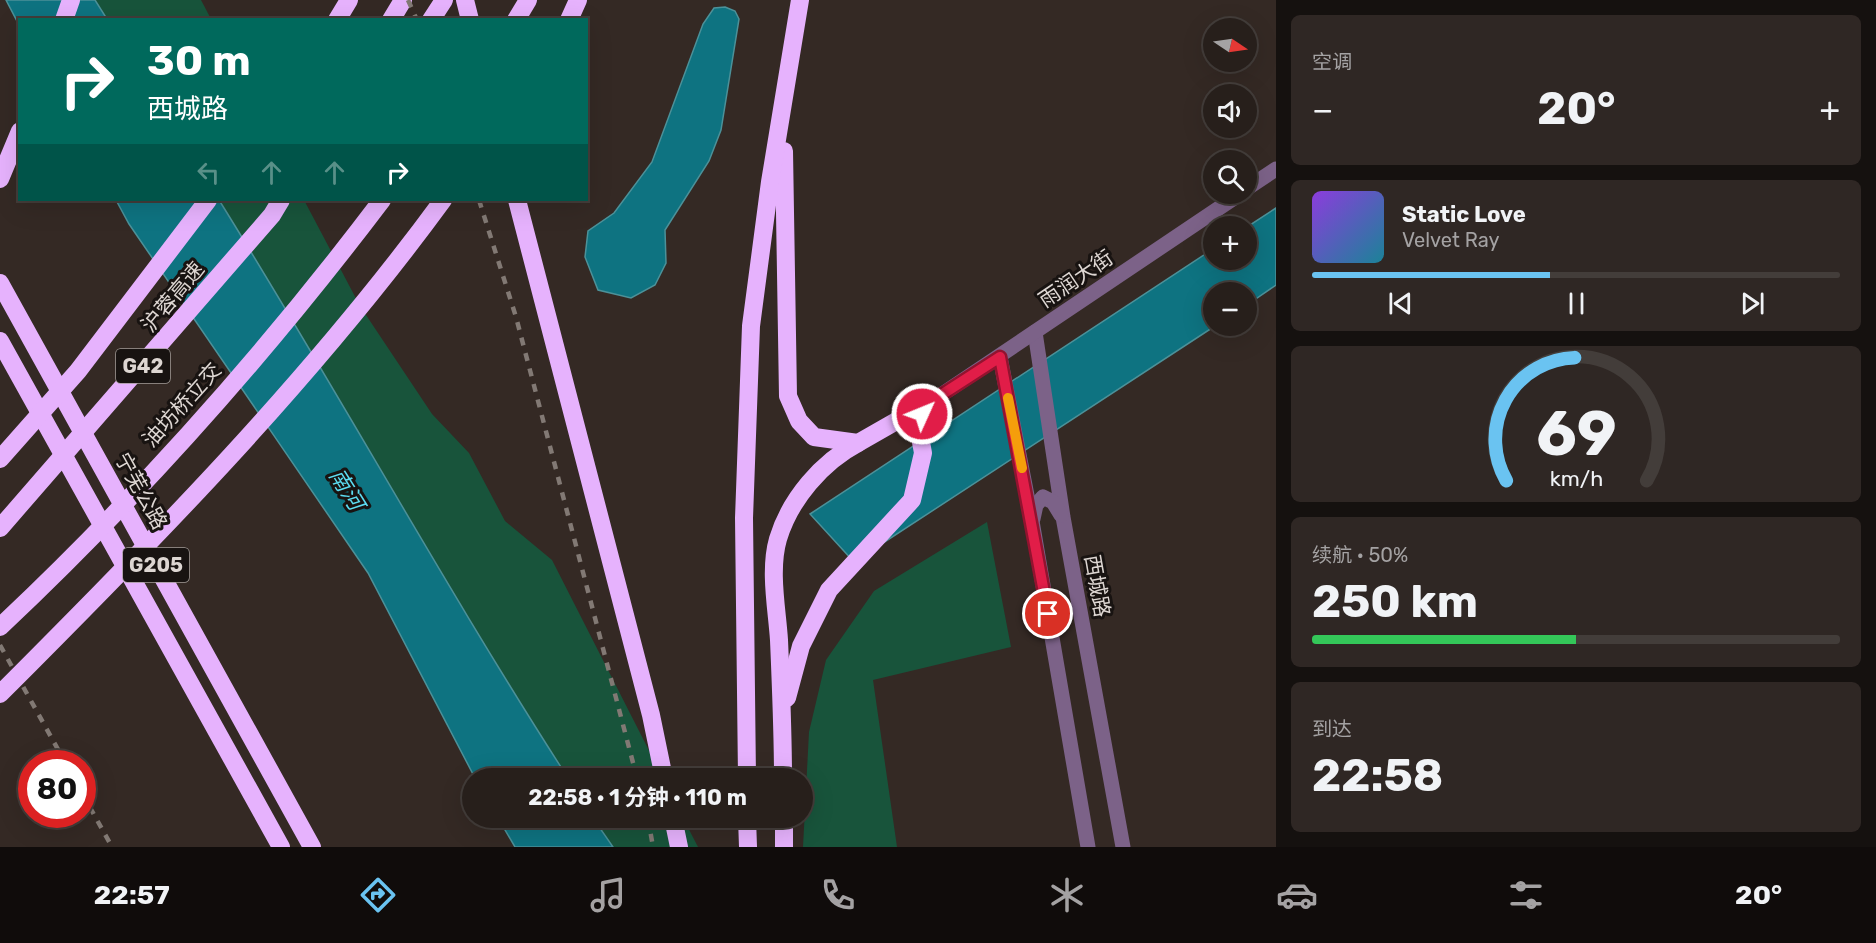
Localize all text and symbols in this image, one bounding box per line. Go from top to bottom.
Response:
north arrow [1203,18,1257,72]
map controls [1203,18,1257,336]
text: 30 m [147,36,251,86]
icon: right [48,42,126,120]
text: 空调 [1312,50,1352,74]
text: 20° [1537,82,1616,135]
button: sound [1203,84,1257,138]
text: − [1312,90,1333,129]
text: + [1819,90,1840,129]
text: 西城路 [147,93,228,125]
button: search [1203,150,1257,204]
icon: left [192,156,225,189]
icon: ahead [255,156,288,189]
icon: ahead [318,156,351,189]
icon: right [381,156,414,189]
text: Static Love [1402,201,1526,228]
button: + [1203,216,1257,270]
text: Velvet Ray [1402,228,1500,252]
street label: 雨润大街 [1034,245,1118,312]
street label: 沪蓉高速 [136,256,209,337]
button: − [1203,282,1257,336]
icon: previous [1384,287,1417,320]
icon: pause [1560,287,1593,320]
icon: next [1736,287,1769,320]
road number: G42 [116,349,170,383]
street label: 油坊桥立交 [137,357,226,452]
position arrow [890,382,954,446]
text: 69 [1536,397,1616,471]
street label: 宁芜公路 [110,448,173,534]
water label: 南河 [323,463,372,518]
text: km/h [1549,466,1603,491]
text: 续航 · 50% [1312,543,1408,567]
road number: G205 [123,548,189,582]
street label: 西城路 [1080,553,1115,619]
text: 250 km [1312,575,1478,628]
pin [1022,588,1073,639]
icon: arrive [1031,597,1064,630]
text: 到达 [1312,717,1352,741]
text: 22:58 [1312,749,1443,802]
speed limit sign: 80 [18,750,96,828]
text: 22:58 · 1 分钟 · 110 m [528,784,747,811]
icon: directions [357,874,399,916]
icon: music [587,874,629,916]
icon: phone [817,874,859,916]
icon: climate [1046,874,1088,916]
icon: car [1276,874,1318,916]
icon: filters [1505,874,1547,916]
text: 22:57 [94,879,170,911]
text: 20° [1735,879,1782,911]

